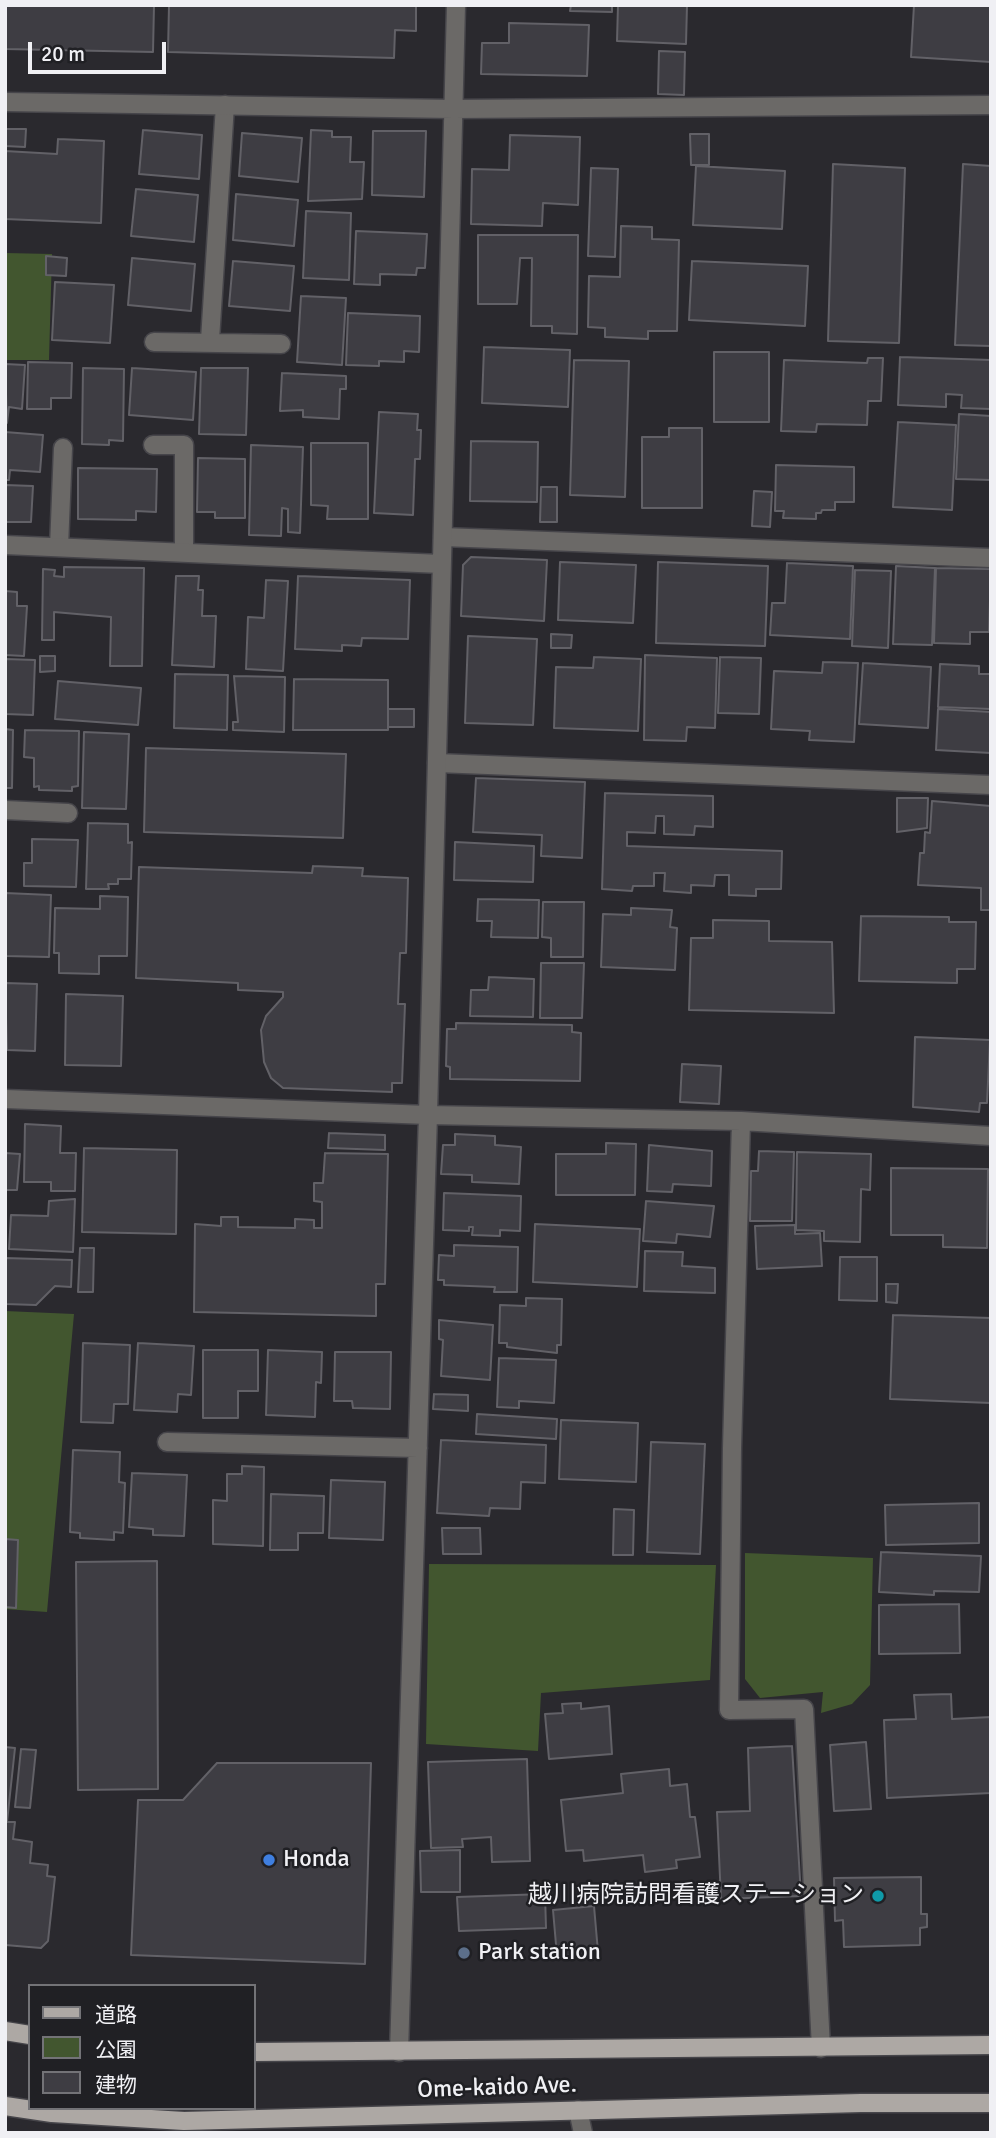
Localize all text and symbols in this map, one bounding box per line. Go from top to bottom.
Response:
scale bar [32,28,170,72]
text: 20 m [41,41,85,67]
place label: Honda [283,1846,350,1874]
marker: Honda [261,1852,277,1868]
place label: 越川病院訪問看護ステーション [528,1882,864,1910]
marker: 越川病院訪問看護ステーション [870,1888,886,1904]
place label: Park station [478,1939,601,1967]
marker: Park station [456,1945,472,1961]
legend [28,1984,256,2110]
text: 道路 [95,2002,137,2028]
text: 公園 [95,2037,137,2063]
street label: Ome-kaido Ave. [417,2071,577,2105]
text: 建物 [95,2072,137,2098]

